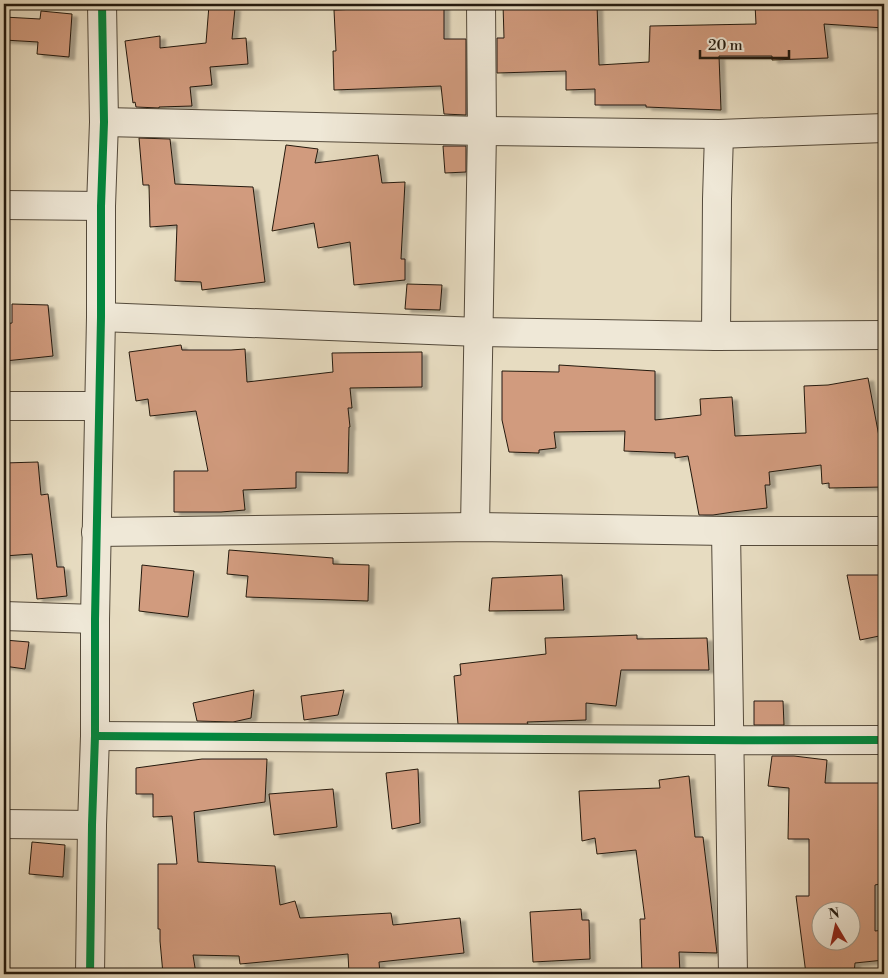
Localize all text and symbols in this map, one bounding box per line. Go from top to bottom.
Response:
scale bar [700,28,789,60]
text: 20 m [708,36,743,55]
north arrow [810,900,860,950]
text: N [827,904,841,924]

